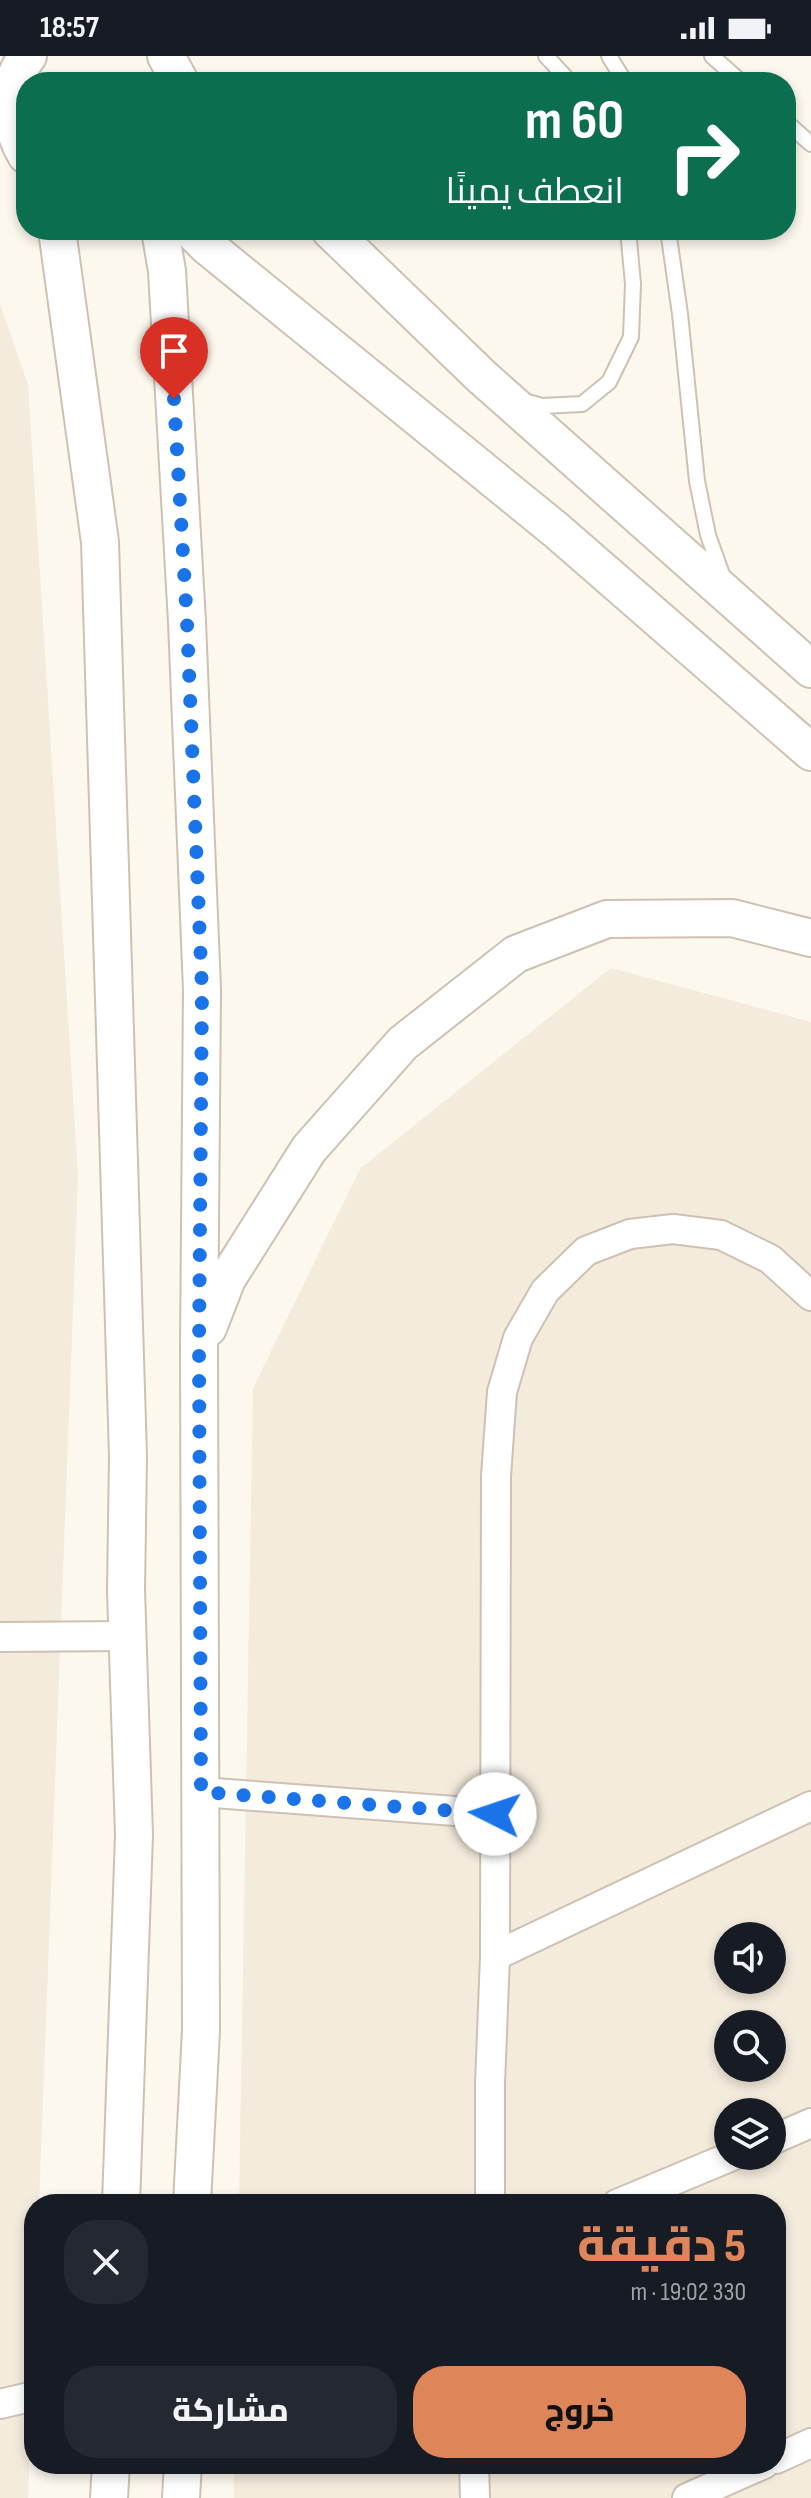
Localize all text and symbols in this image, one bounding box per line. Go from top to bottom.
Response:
text: 18:57 [40,10,99,46]
text: 60 m [525,88,624,155]
icon: right [652,104,756,208]
text: انعطف يمينًا [445,171,624,214]
pin [140,317,208,399]
icon: arrive [152,329,196,373]
position arrow [453,1772,537,1856]
map controls [714,1922,786,2170]
button: sound [714,1922,786,1994]
button: search [714,2010,786,2082]
button: layers [714,2098,786,2170]
text: 5 دقيقة [577,2218,746,2275]
button: close [64,2220,148,2304]
text: 330 m · 19:02 [630,2277,746,2308]
button: مشاركة [64,2366,397,2458]
button: خروج [413,2366,746,2458]

